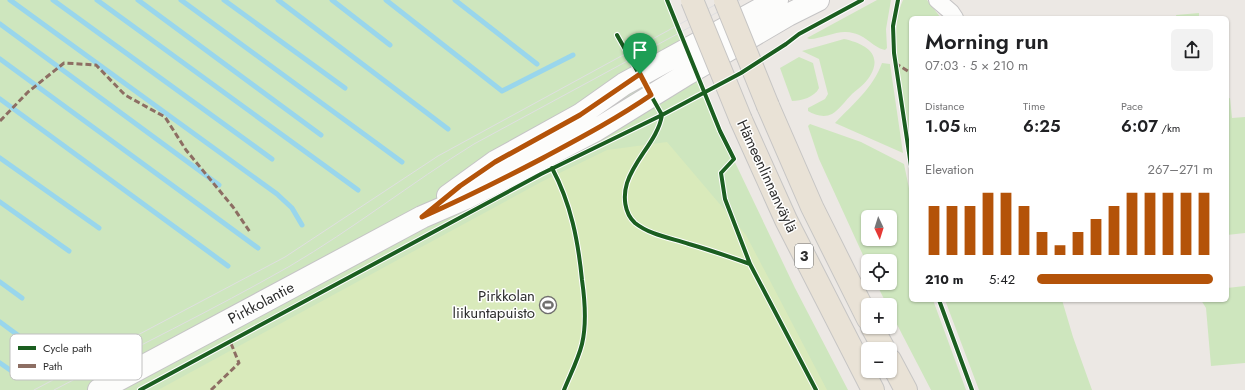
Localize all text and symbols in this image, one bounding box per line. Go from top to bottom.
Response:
text: Morning run [925,25,1049,57]
button: share [1171,29,1213,71]
pin [623,33,657,74]
icon: arrive [629,39,651,61]
text: 07:03 · 5 × 210 m [925,56,1028,75]
text: Distance [925,98,964,114]
text: Time [1023,98,1045,114]
text: Pace [1121,98,1143,114]
text: 1.05 [925,114,960,138]
text: 6:25 [1023,114,1060,138]
text: 6:07 [1121,114,1158,138]
street label: Hämeenlinnanväylä [731,116,803,236]
text: km [960,120,977,136]
text: /km [1158,120,1180,136]
text: Elevation [925,160,974,179]
text: 267–271 m [1148,160,1213,179]
north arrow [861,210,897,246]
map controls [861,210,897,378]
road number: 3 [795,244,813,268]
button: locate [861,254,897,290]
text: 210 m [925,270,963,289]
text: 5:42 [989,270,1015,289]
street label: Pirkkolantie [224,276,298,330]
place label: Pirkkolan liikuntapuisto [453,285,535,324]
sports icon: Pirkkolan liikuntapuisto [538,295,558,315]
button: + [861,298,897,334]
legend [10,334,142,380]
text: Cycle path [43,340,92,356]
button: − [861,342,897,378]
text: Path [43,358,62,374]

